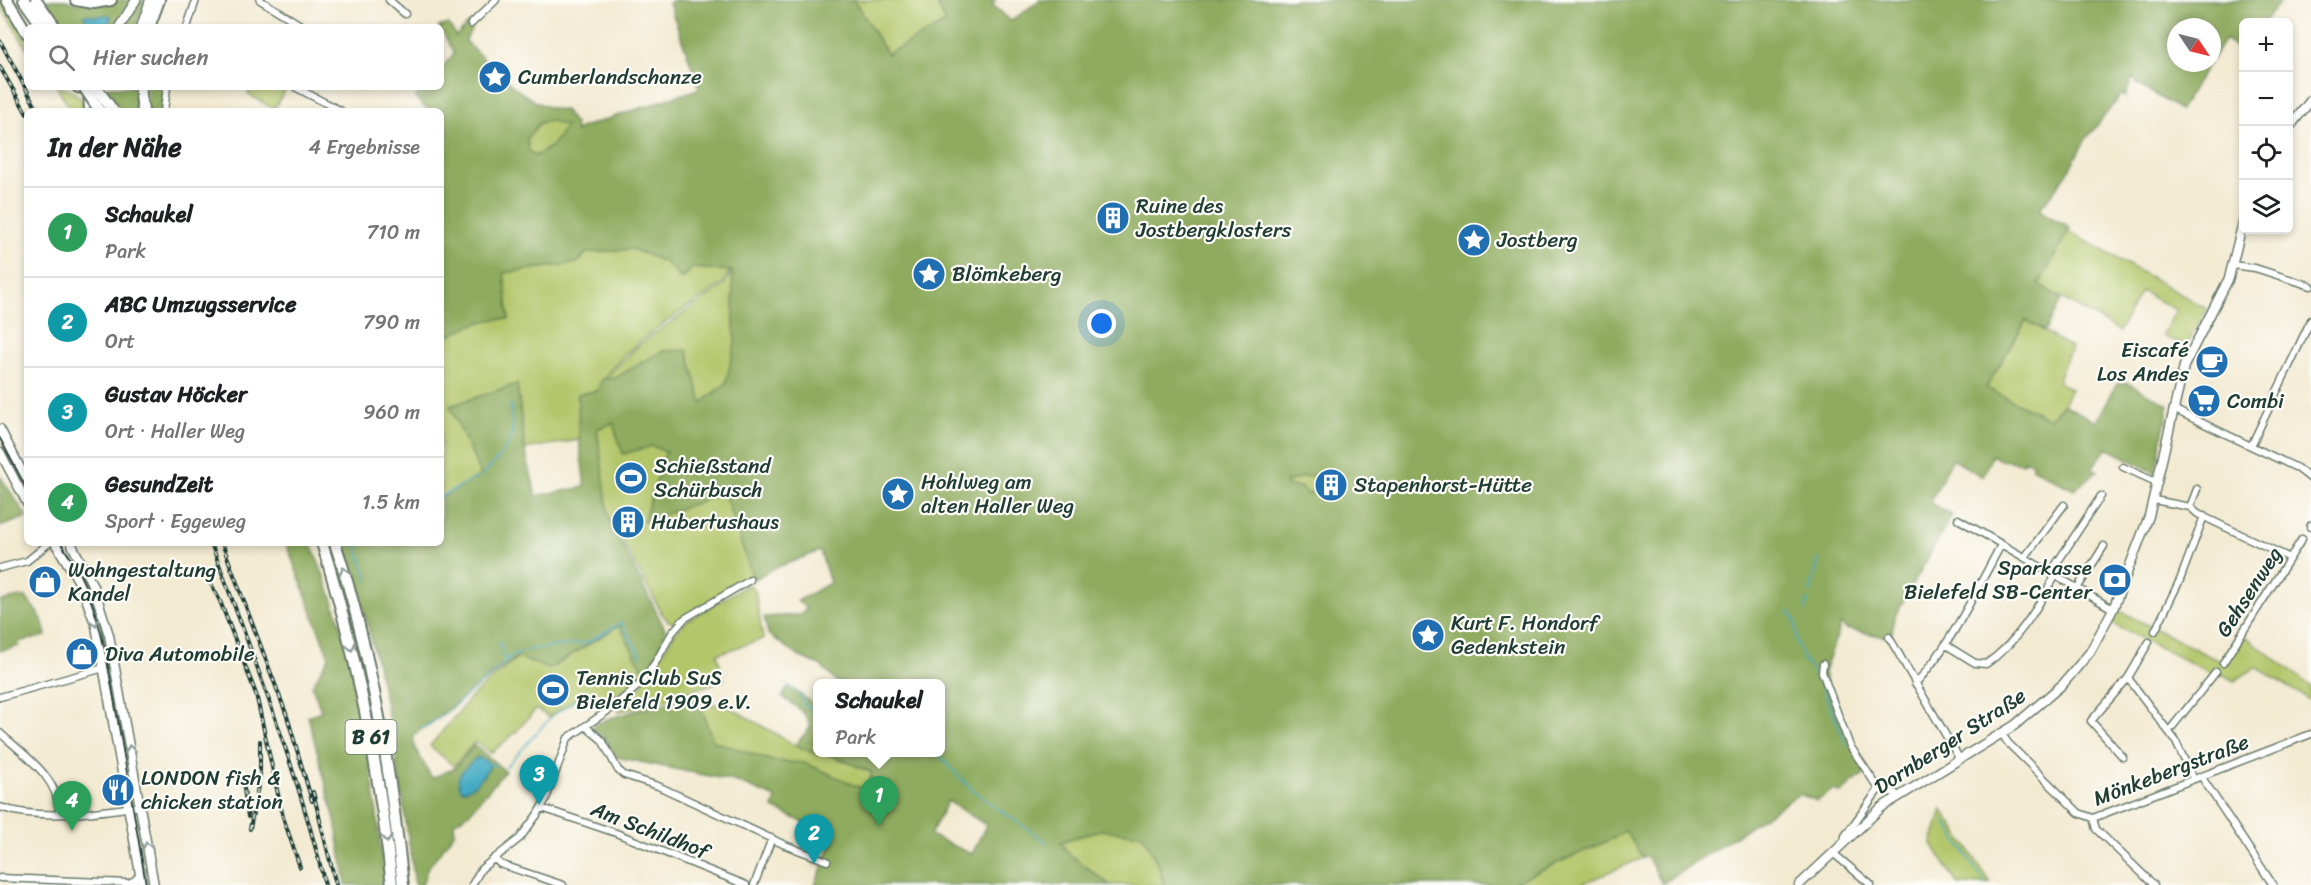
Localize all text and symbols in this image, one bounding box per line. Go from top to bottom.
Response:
north arrow [2167,18,2221,72]
map controls [2239,18,2293,234]
button: + [2239,18,2293,72]
search box [24,24,444,90]
text: Hier suchen [93,38,208,77]
icon: search [45,41,78,74]
place label: Cumberlandschanze [518,58,702,96]
place icon: Cumberlandschanze [477,59,513,95]
button: − [2239,72,2293,126]
text: In der Nähe [48,124,182,170]
button: locate [2239,126,2293,180]
text: 4 Ergebnisse [309,130,420,165]
button: layers [2239,180,2293,234]
place label: Ruine des Jostbergklosters [1135,187,1292,249]
text: Schaukel [105,195,193,234]
building icon: Ruine des Jostbergklosters [1095,200,1131,236]
text: 1 [63,215,72,250]
text: 710 m [367,215,420,250]
place label: Jostberg [1496,221,1578,259]
place icon: Jostberg [1456,222,1492,258]
text: Park [105,234,146,269]
place label: Blömkeberg [952,255,1062,293]
place icon: Blömkeberg [911,256,947,292]
text: ABC Umzugsservice [105,285,297,324]
text: 2 [62,305,73,340]
text: 790 m [363,305,420,340]
your location [1087,309,1116,338]
text: Ort [105,324,135,359]
place label: Eiscafé Los Andes [2097,331,2189,393]
cafe icon: Eiscafé Los Andes [2194,344,2230,380]
text: Gustav Höcker [105,375,247,414]
place label: Combi [2227,382,2285,420]
supermarket icon: Combi [2186,383,2222,419]
text: 3 [62,395,73,430]
text: 960 m [363,395,420,430]
text: Ort · Haller Weg [105,414,245,449]
place label: Schießstand Schürbusch [654,447,772,509]
sports icon: Schießstand Schürbusch [613,460,649,496]
place label: Hohlweg am alten Haller Weg [921,463,1075,525]
text: GesundZeit [105,465,213,504]
place label: Stapenhorst-Hütte [1354,466,1532,504]
building icon: Stapenhorst-Hütte [1313,467,1349,503]
place icon: Hohlweg am alten Haller Weg [880,476,916,512]
text: 4 [61,485,74,520]
text: 1.5 km [362,485,420,520]
place label: Hubertushaus [651,503,779,541]
text: Sport · Eggeweg [105,504,246,539]
building icon: Hubertushaus [610,504,646,540]
street label: Gehsenweg [2205,539,2293,645]
place label: Sparkasse Bielefeld SB-Center [1904,549,2093,611]
place label: Wohngestaltung Kandel [68,551,216,613]
bank icon: Sparkasse Bielefeld SB-Center [2097,562,2133,598]
shop icon: Wohngestaltung Kandel [27,564,63,600]
one-way arrow [338,566,351,576]
place label: Kurt F. Hondorf Gedenkstein [1451,604,1601,666]
one-way arrow [88,616,100,626]
place icon: Kurt F. Hondorf Gedenkstein [1410,617,1446,653]
place label: Diva Automobile [105,635,255,673]
shop icon: Diva Automobile [64,636,100,672]
one-way arrow [344,642,357,652]
place label: Tennis Club SuS Bielefeld 1909 e.V. [576,659,752,721]
sports icon: Tennis Club SuS Bielefeld 1909 e.V. [535,672,571,708]
street label: Dornberger Straße [1866,677,2034,805]
popup [813,679,945,757]
text: Schaukel [835,681,923,720]
road number: B 61 [346,720,397,754]
text: Park [835,720,876,755]
street label: Mönkebergstraße [2087,723,2255,817]
one-way arrow [124,744,137,754]
pin: 3 [520,756,558,805]
place label: LONDON fish & chicken station [141,759,283,821]
restaurant icon: LONDON fish & chicken station [100,772,136,808]
pin: 1 [860,776,898,826]
pin: 4 [52,782,92,831]
street label: Am Schildhof [584,790,717,871]
pin: 2 [794,814,834,864]
one-way arrow [380,834,393,844]
one-way arrow [141,841,154,851]

